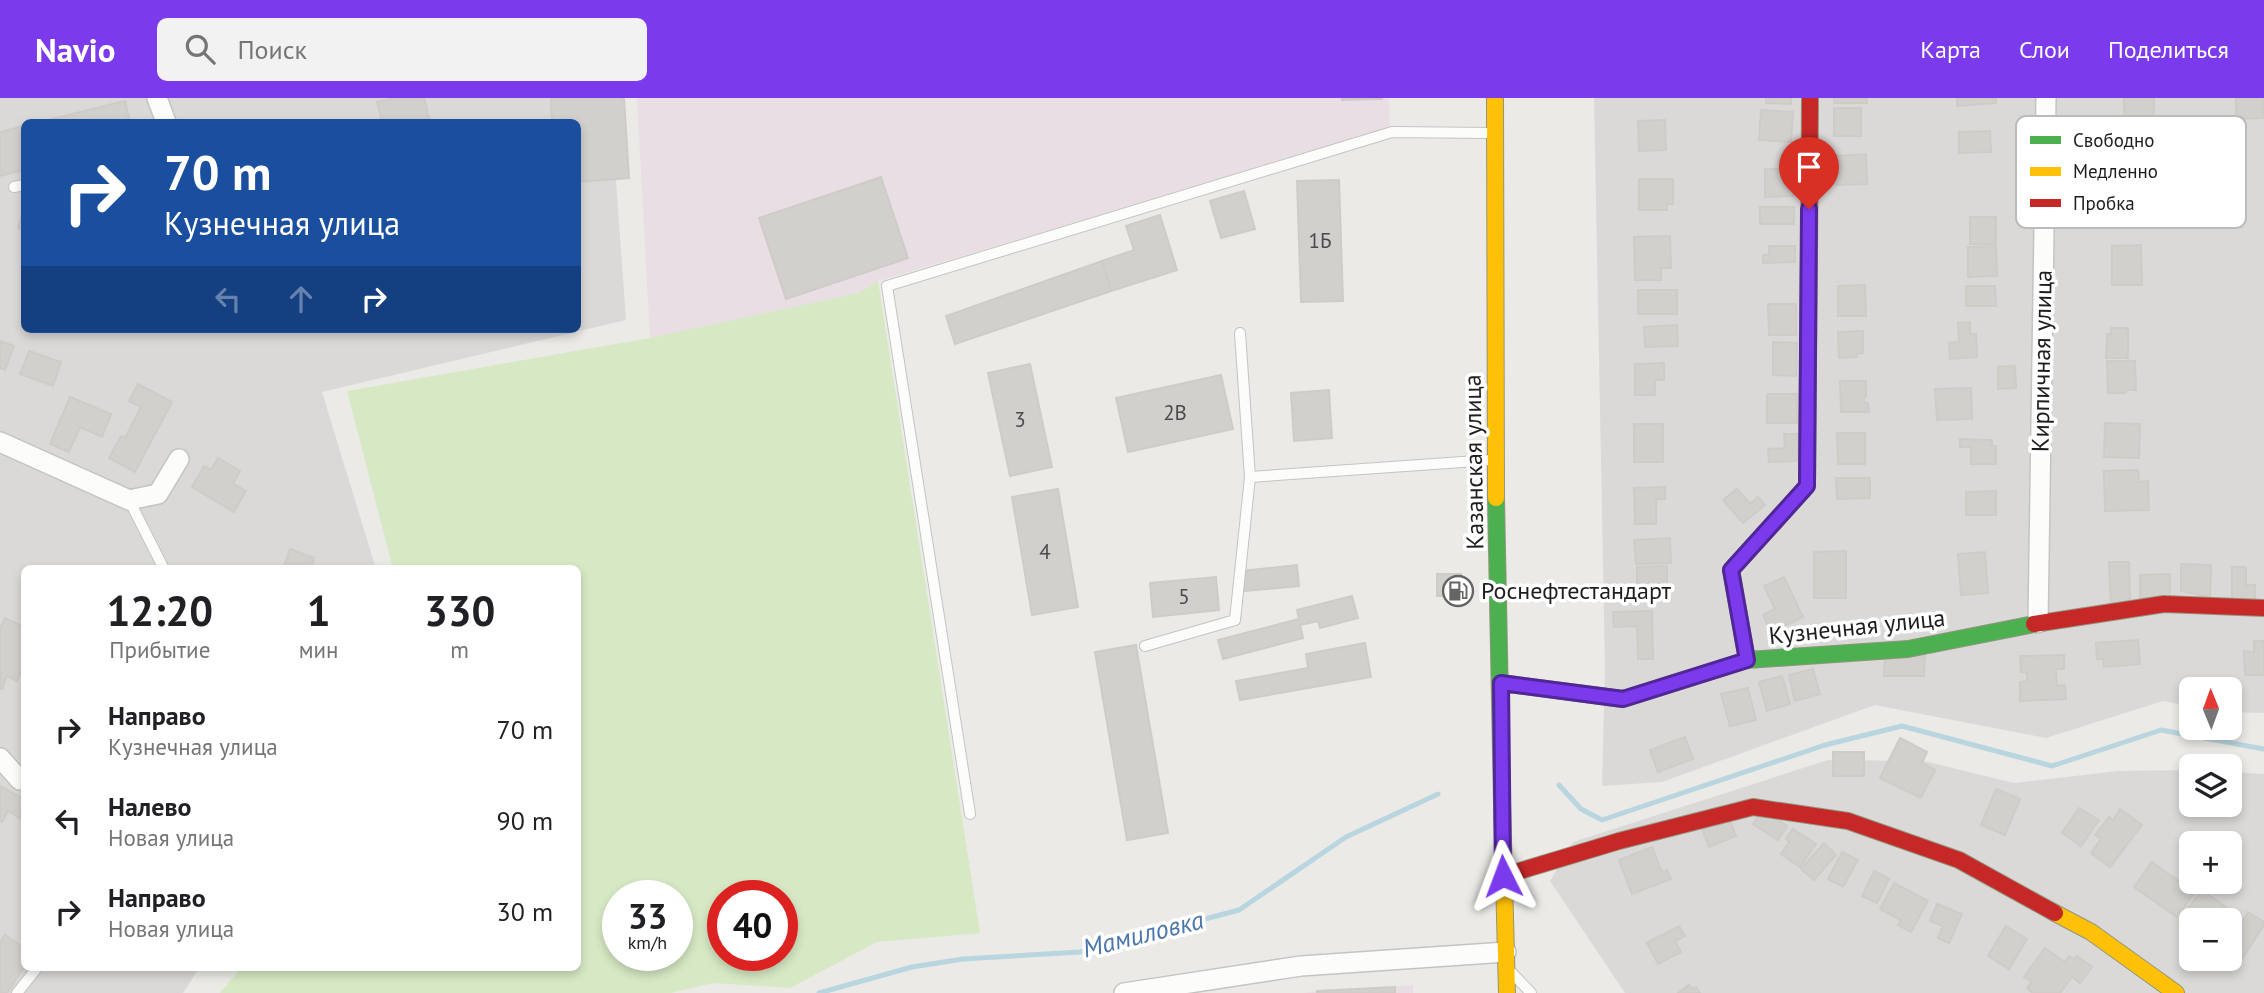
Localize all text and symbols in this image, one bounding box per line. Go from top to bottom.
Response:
search box [157,18,647,81]
text: Navio [35,28,115,71]
icon: search [181,30,219,68]
text: Поиск [237,33,307,66]
text: Карта [1920,34,1981,65]
text: Слои [2019,34,2070,65]
text: Поделиться [2108,34,2229,65]
legend [2016,116,2246,228]
text: Свободно [2073,128,2155,152]
pin [1779,137,1839,209]
text: 70 m [164,140,271,204]
icon: right [49,147,140,238]
icon: arrive [1790,148,1828,186]
text: Медленно [2073,159,2158,183]
text: Пробка [2073,191,2135,215]
text: Кузнечная улица [164,202,400,244]
house number: 1Б [1309,227,1332,254]
street label: Кирпичная улица [2024,270,2059,452]
icon: left [209,280,247,318]
icon: ahead [282,280,320,318]
icon: right [355,280,393,318]
street label: Казанская улица [1456,374,1491,550]
house number: 2В [1163,399,1187,426]
house number: 3 [1014,406,1026,433]
house number: 4 [1039,538,1051,565]
fuel station icon: Роснефтестандарт [1441,574,1475,608]
place label: Роснефтестандарт [1481,575,1672,606]
text: 12:20 [107,583,213,638]
text: 1 [307,583,330,638]
text: 330 [424,583,495,638]
house number: 5 [1178,583,1190,610]
street label: Кузнечная улица [1767,602,1947,651]
text: Прибытие [109,635,210,664]
text: мин [299,635,338,664]
text: m [450,635,469,664]
north arrow [2179,677,2242,740]
map controls [2179,677,2242,971]
text: Направо [108,699,206,732]
icon: right [49,711,87,749]
text: 70 m [497,713,553,746]
text: Кузнечная улица [108,732,278,761]
button: layers [2179,754,2242,817]
text: Налево [108,790,192,823]
icon: left [49,802,87,840]
text: 90 m [497,804,553,837]
text: Новая улица [108,823,234,852]
button: + [2179,831,2242,894]
position arrow [1466,839,1540,913]
speed limit sign: 40 [707,880,798,971]
text: Направо [108,881,206,914]
icon: right [49,893,87,931]
text: 33 [628,893,667,939]
text: 30 m [497,895,553,928]
water label: Мамиловка [1079,903,1207,964]
button: − [2179,908,2242,971]
text: Новая улица [108,914,234,943]
text: km/h [628,931,667,954]

